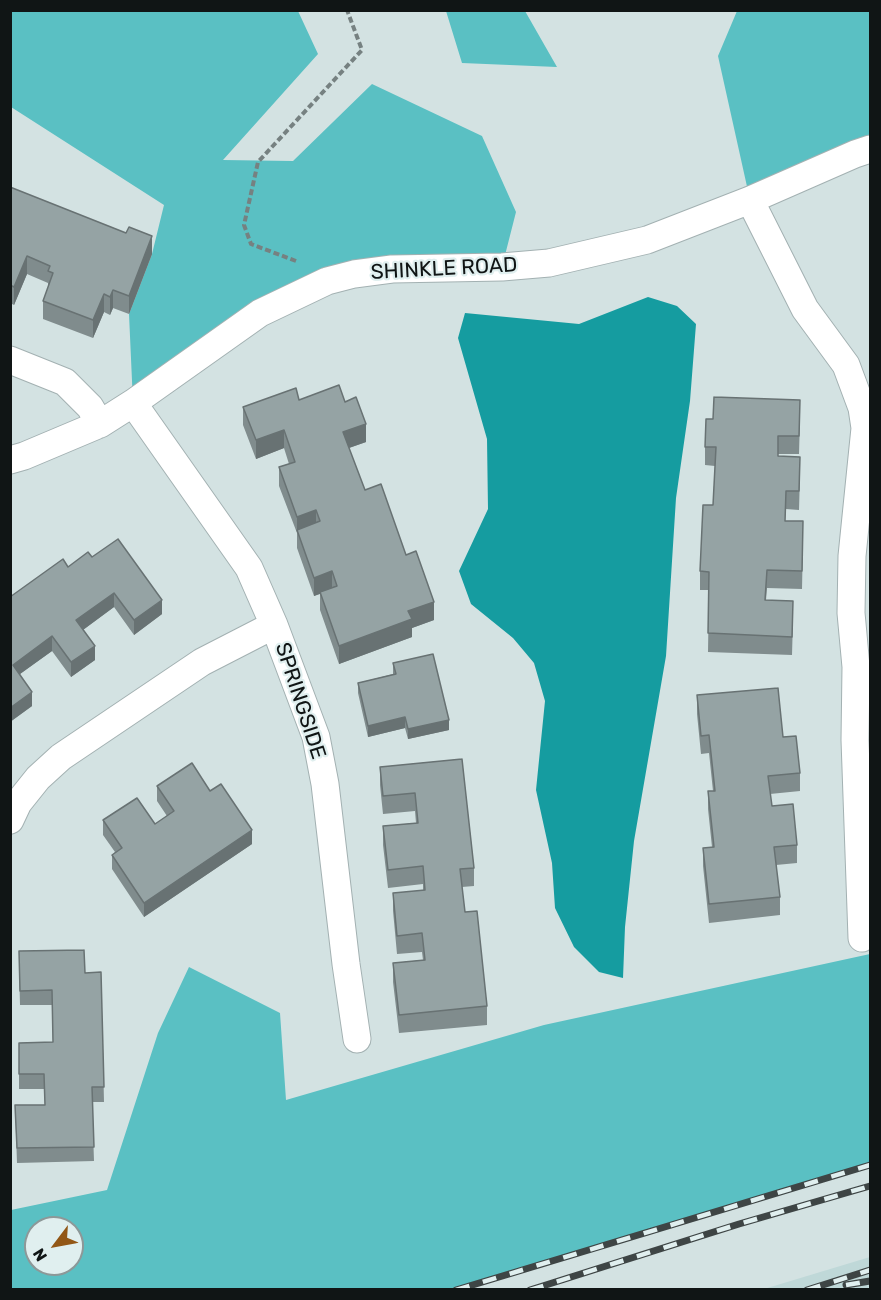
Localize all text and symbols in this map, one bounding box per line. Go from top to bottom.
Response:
street label: SHINKLE ROAD [370,253,518,285]
street label: SPRINGSIDE [269,640,331,762]
north arrow [24,1216,84,1276]
text: N [29,1245,51,1265]

